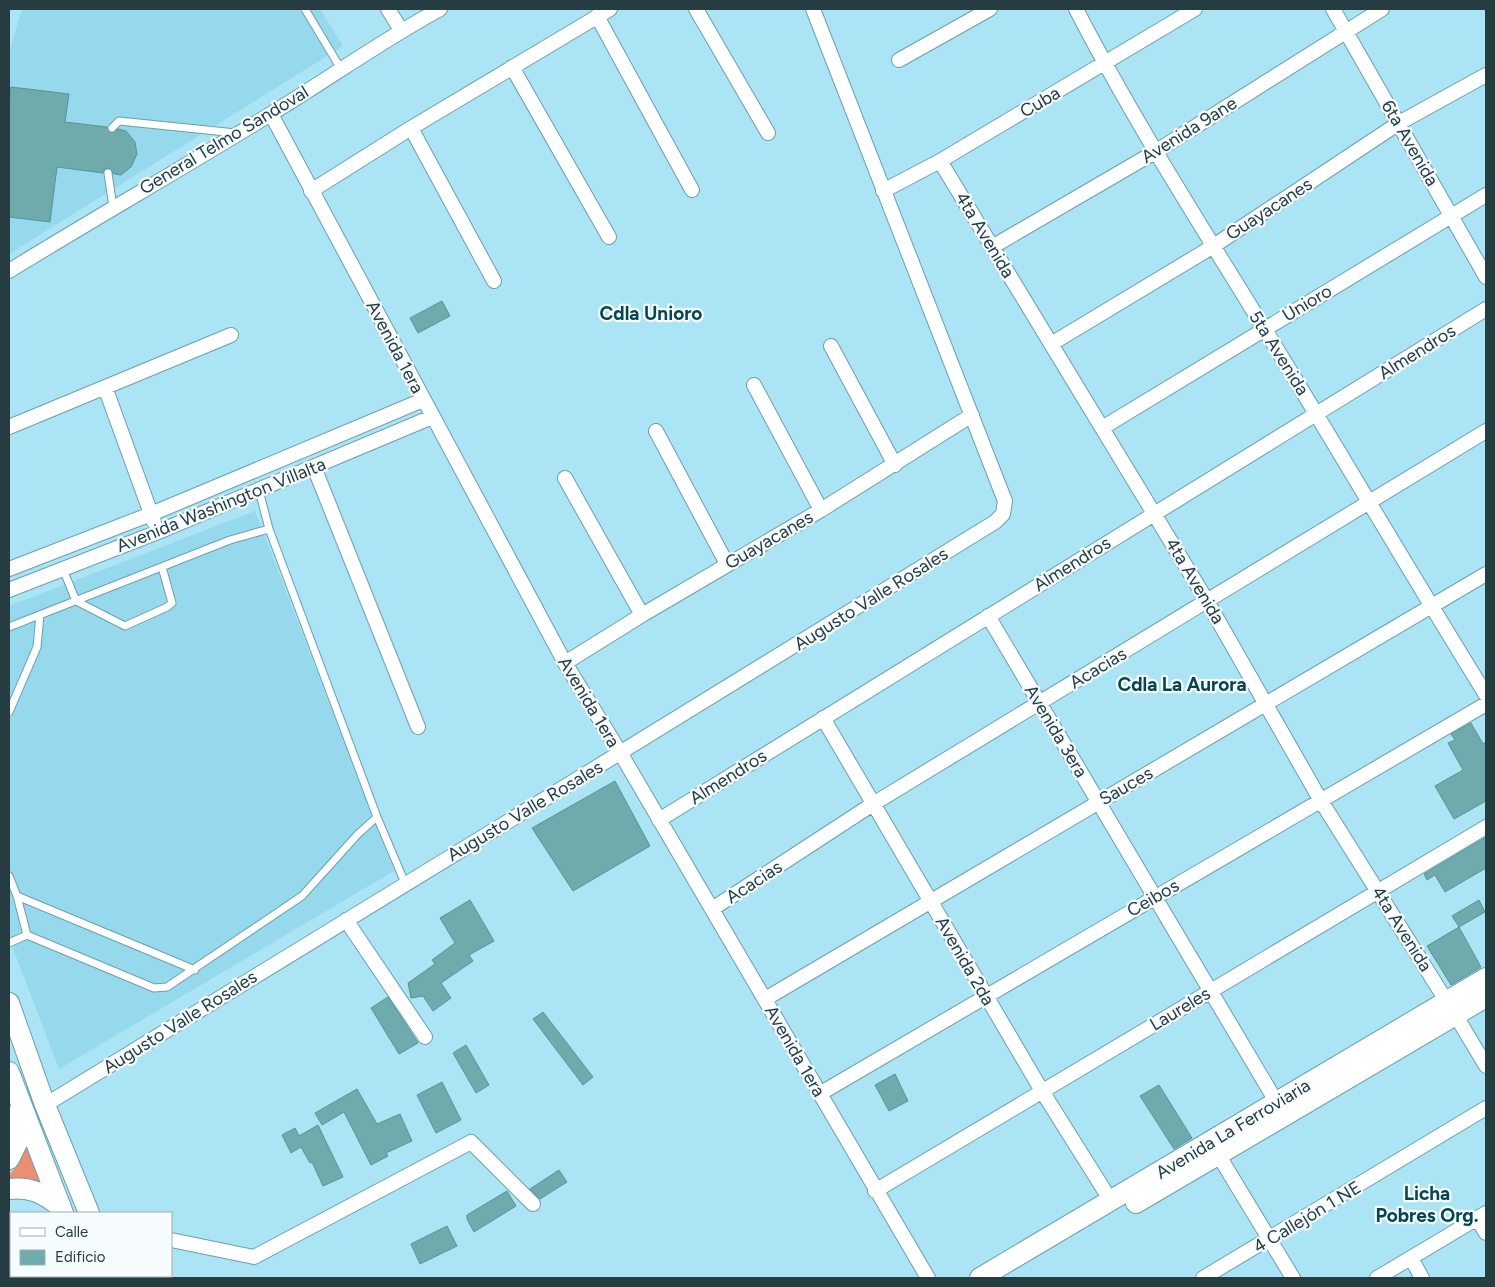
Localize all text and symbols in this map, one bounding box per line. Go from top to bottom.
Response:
street label: General Telmo Sandoval [136,81,312,199]
street label: Cuba [1016,82,1064,122]
street label: Avenida 9ane [1137,92,1241,168]
street label: 6ta Avenida [1377,96,1443,190]
street label: Guayacanes [1222,173,1316,245]
street label: 4ta Avenida [951,188,1019,282]
street label: Unioro [1278,280,1336,326]
street label: Avenida 1era [361,297,429,397]
district label: Cdla Unioro [600,302,702,325]
street label: 5ta Avenida [1244,307,1314,399]
street label: Almendros [1374,320,1460,384]
street label: Avenida Washington Villalta [113,453,329,557]
street label: Guayacanes [721,506,817,574]
street label: Almendros [1029,532,1115,596]
street label: 4ta Avenida [1161,534,1229,628]
street label: Augusto Valle Rosales [790,543,952,655]
street label: Acacias [1066,642,1130,694]
street label: Avenida 1era [553,653,625,751]
district label: Cdla La Aurora [1117,673,1247,696]
street label: Avenida 3era [1020,681,1092,781]
street label: Almendros [685,745,771,809]
street label: Augusto Valle Rosales [443,756,607,866]
street label: Sauces [1095,762,1157,810]
street label: Acacias [722,856,786,908]
street label: Ceibos [1123,874,1183,922]
street label: 4ta Avenida [1367,882,1437,976]
street label: Avenida 2da [931,913,999,1009]
street label: Augusto Valle Rosales [99,966,261,1078]
street label: Laureles [1146,982,1214,1036]
street label: Avenida 1era [760,1001,830,1101]
street label: Avenida La Ferroviaria [1152,1074,1314,1184]
street label: 4 Callejón 1 NE [1249,1176,1365,1258]
district label: Licha Pobres Org. [1375,1182,1479,1227]
legend [10,1212,172,1277]
text: Calle [55,1223,88,1241]
text: Edificio [55,1248,106,1266]

